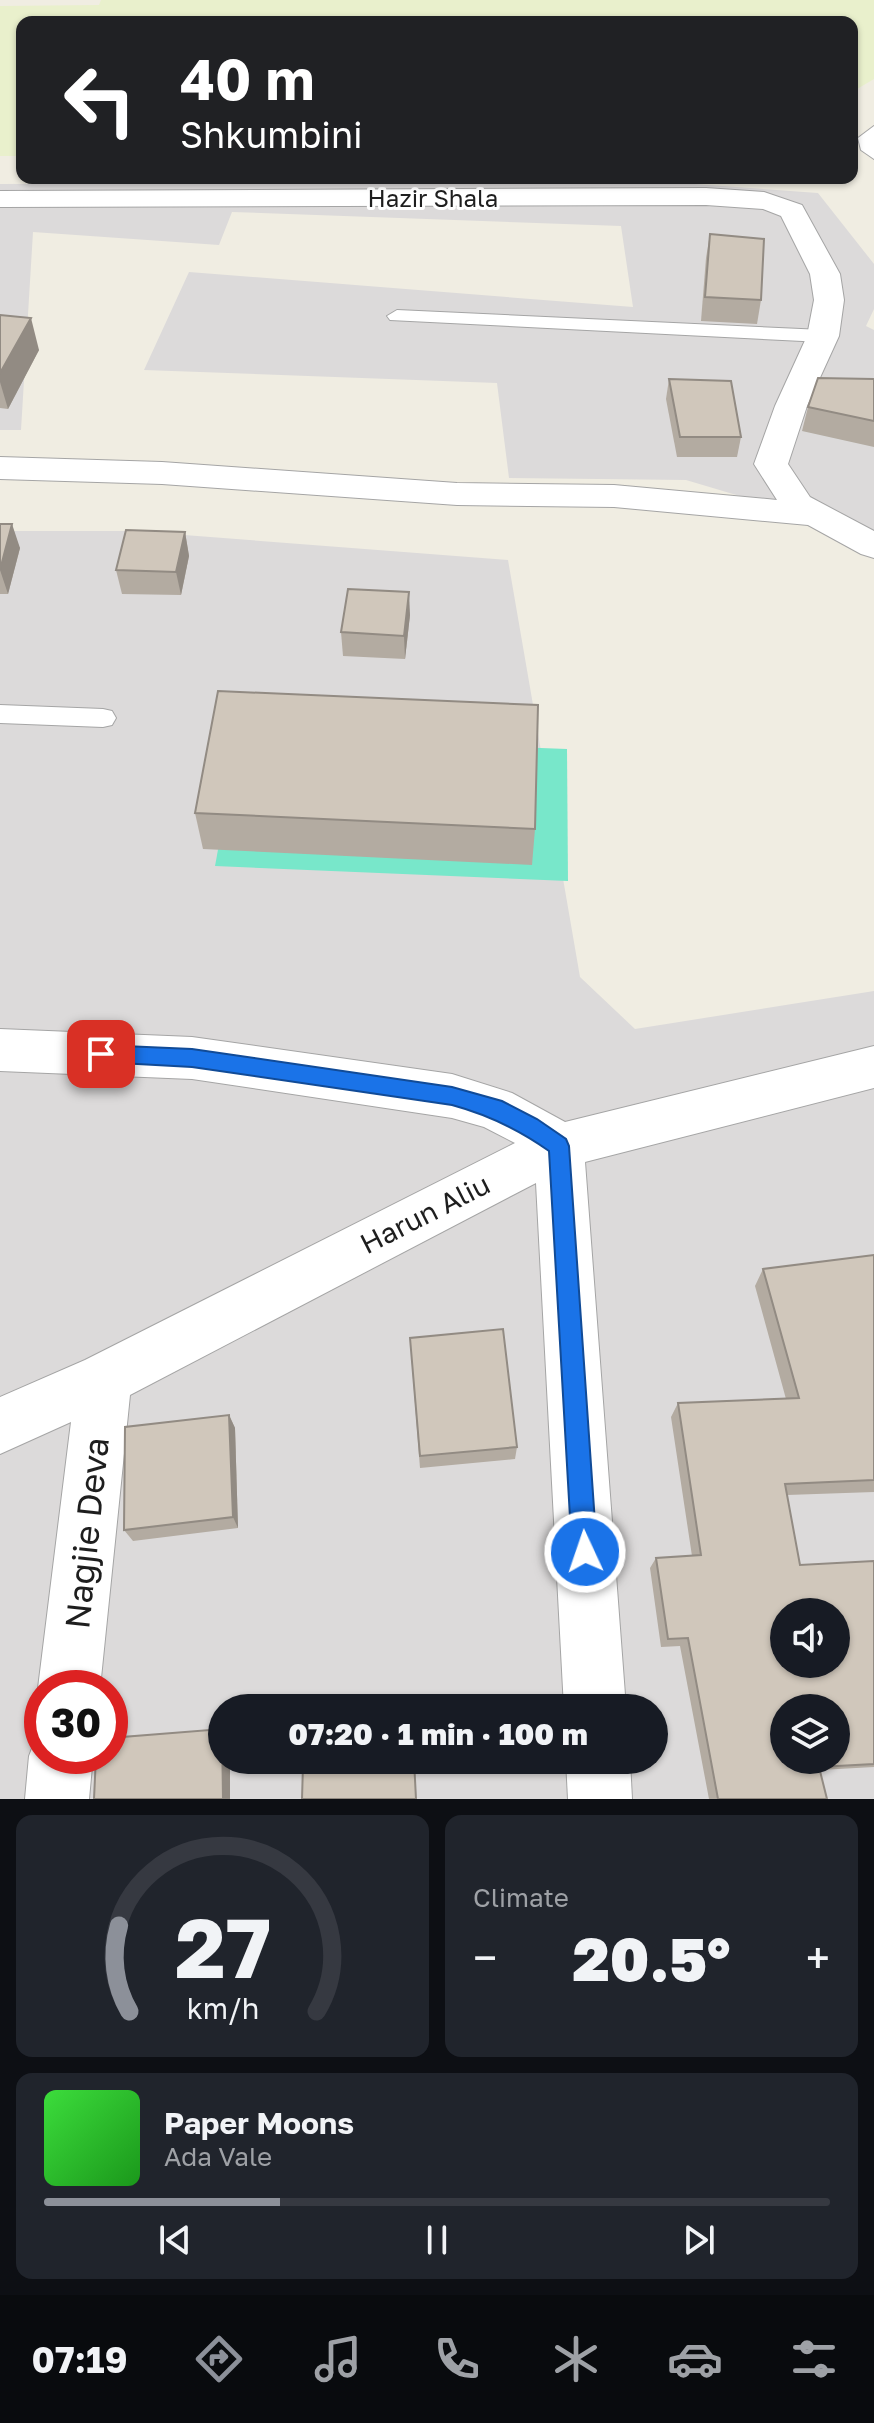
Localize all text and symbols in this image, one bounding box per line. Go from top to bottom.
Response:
text: 40 m [180,45,314,112]
icon: left [48,48,152,152]
text: Shkumbini [180,113,363,156]
street label: Hazir Shala [368,183,498,212]
pin [67,1020,135,1088]
icon: arrive [79,1032,123,1076]
street label: Harun Aliu [355,1167,495,1260]
street label: Nagjie Deva [56,1435,116,1631]
position arrow [543,1510,627,1594]
map controls [770,1598,850,1774]
button: sound [770,1598,850,1678]
speed limit sign: 30 [24,1670,128,1774]
button: layers [770,1694,850,1774]
text: 07:20 · 1 min · 100 m [288,1716,588,1752]
text: Climate [473,1882,569,1913]
text: 27 [174,1896,271,1996]
text: 20.5° [573,1922,730,1994]
text: − [473,1931,497,1984]
text: + [806,1931,830,1984]
text: km/h [186,1991,259,2025]
text: Paper Moons [164,2105,354,2141]
text: Ada Vale [164,2141,272,2172]
icon: previous [153,2218,197,2262]
icon: pause [415,2218,459,2262]
icon: next [677,2218,721,2262]
icon: directions [191,2331,247,2387]
icon: music [310,2331,366,2387]
icon: phone [429,2331,485,2387]
icon: climate [548,2331,604,2387]
icon: car [667,2331,723,2387]
icon: filters [786,2331,842,2387]
text: 07:19 [32,2338,128,2381]

